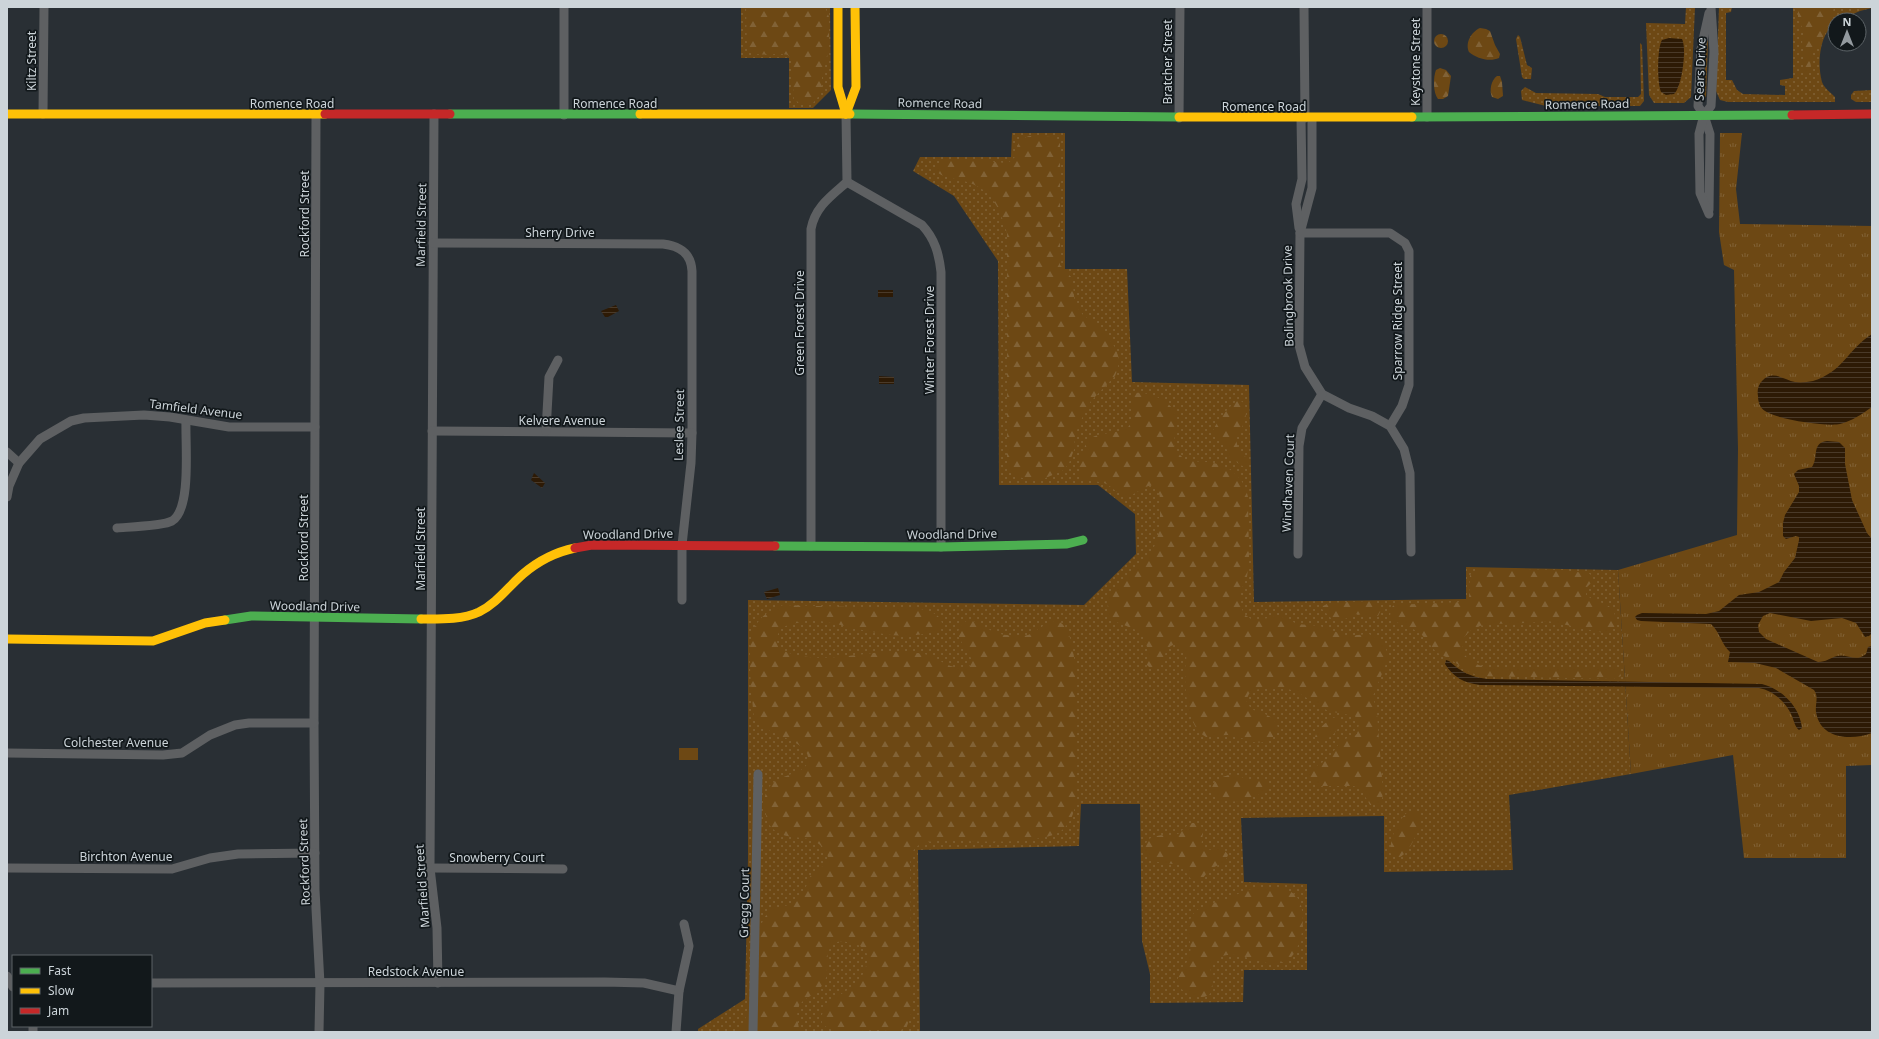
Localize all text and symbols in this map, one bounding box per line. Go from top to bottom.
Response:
north arrow [1827,12,1867,52]
text: N [1843,14,1851,29]
street label: Keystone Street [1407,17,1424,106]
street label: Bratcher Street [1159,19,1176,105]
street label: Kiltz Street [23,30,40,91]
street label: Sears Drive [1690,37,1710,101]
street label: Romence Road [898,94,982,112]
street label: Romence Road [250,95,334,112]
street label: Romence Road [573,95,657,112]
street label: Romence Road [1545,95,1629,113]
street label: Romence Road [1222,98,1306,115]
street label: Rockford Street [296,170,313,258]
street label: Marfield Street [412,182,430,267]
street label: Sherry Drive [525,224,595,241]
street label: Bolingbrook Drive [1279,245,1297,347]
street label: Sparrow Ridge Street [1389,261,1406,380]
street label: Green Forest Drive [791,270,808,376]
street label: Winter Forest Drive [921,285,938,394]
street label: Leslee Street [670,388,688,461]
street label: Tamfield Avenue [149,395,244,423]
street label: Kelvere Avenue [519,412,606,429]
street label: Windhaven Court [1278,433,1298,532]
street label: Rockford Street [295,494,312,582]
street label: Marfield Street [412,507,429,591]
street label: Woodland Drive [583,525,673,543]
street label: Woodland Drive [907,525,997,543]
street label: Woodland Drive [270,597,360,615]
street label: Colchester Avenue [64,734,169,751]
street label: Rockford Street [294,818,314,906]
street label: Marfield Street [411,843,433,928]
street label: Birchton Avenue [79,848,173,865]
street label: Snowberry Court [449,849,545,866]
street label: Gregg Court [735,867,753,938]
legend [12,955,152,1027]
text: Fast [48,962,72,979]
street label: Redstock Avenue [368,963,464,980]
text: Slow [48,982,75,999]
text: Jam [47,1002,69,1019]

